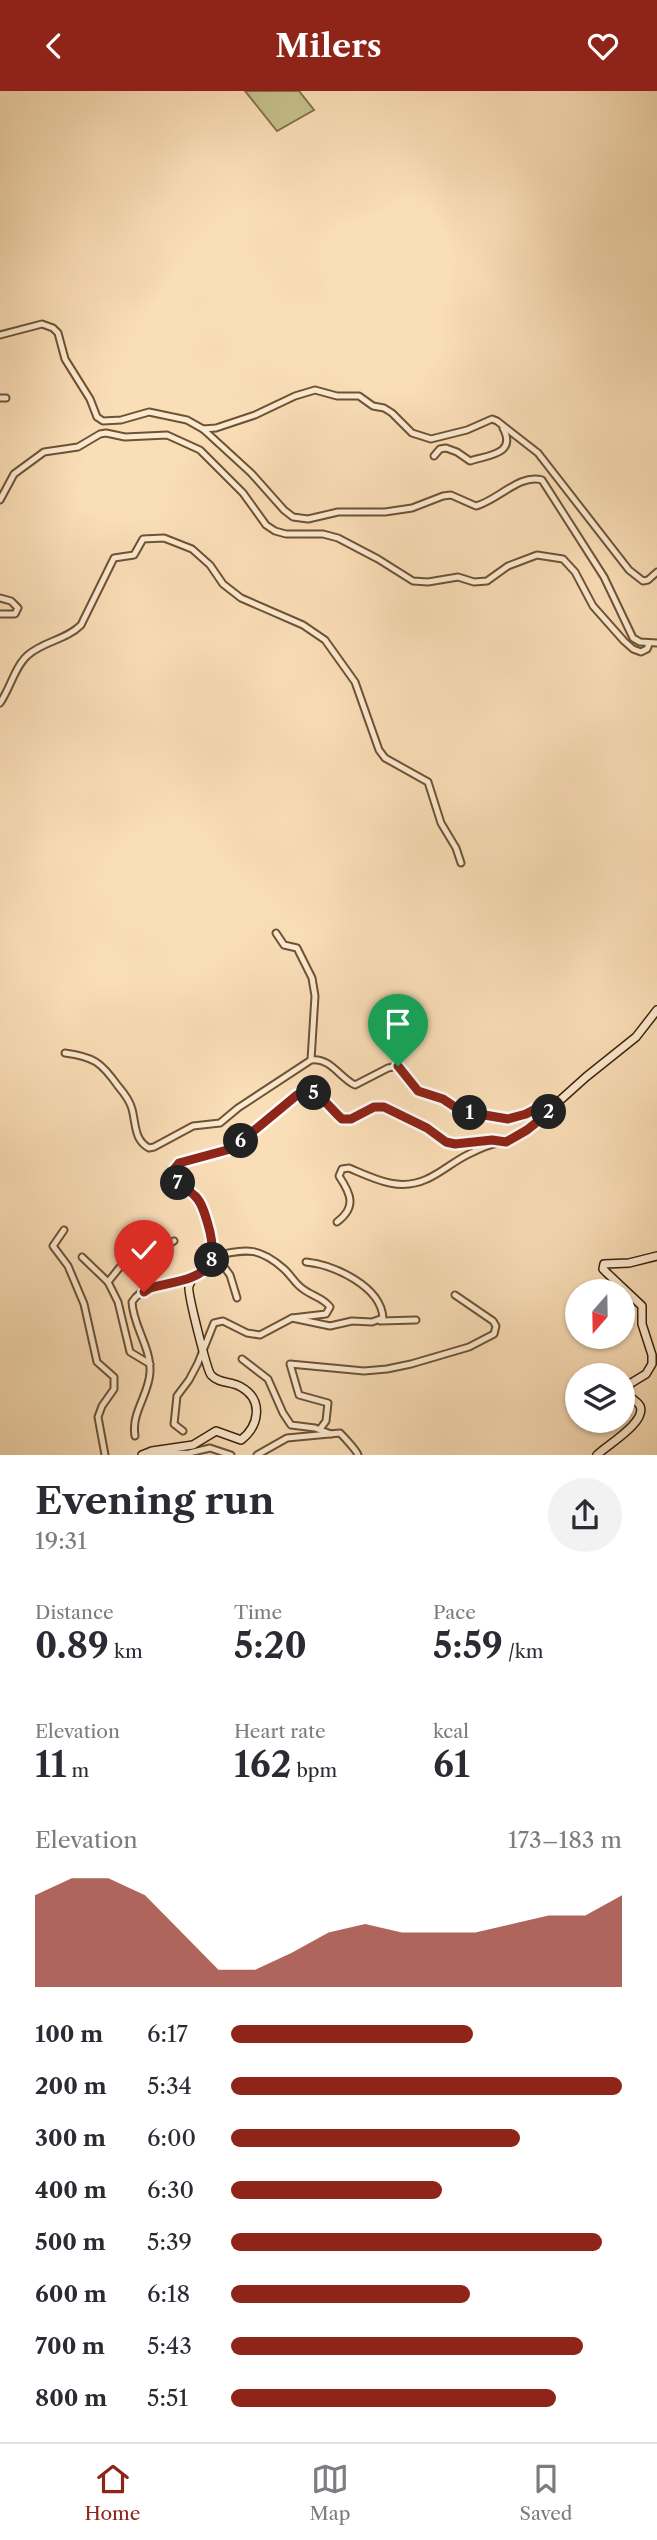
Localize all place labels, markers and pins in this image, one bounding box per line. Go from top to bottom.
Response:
pin [368,994,428,1066]
pin: 5 [296,1075,332,1111]
pin: 1 [452,1095,488,1131]
pin: 2 [532,1095,566,1129]
pin: 6 [224,1123,258,1159]
pin: 7 [160,1165,196,1201]
pin [114,1220,174,1292]
pin: 8 [194,1243,230,1277]

